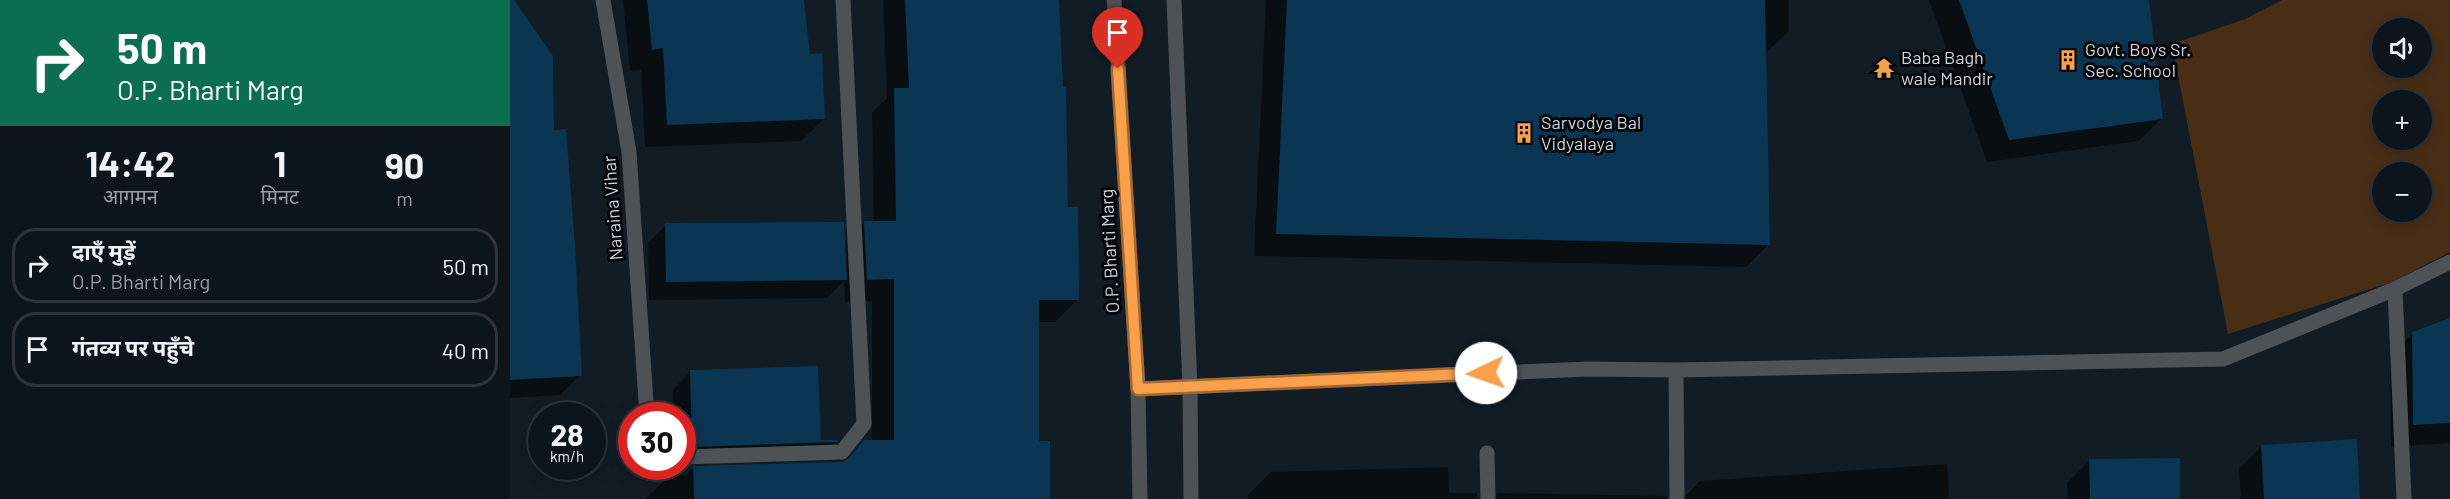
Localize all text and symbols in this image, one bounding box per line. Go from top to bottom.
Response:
pin [1092,7,1143,69]
icon: arrive [1101,16,1134,49]
map controls [2372,18,2432,222]
button: sound [2372,18,2432,78]
text: 50 m [117,22,207,72]
icon: right [18,24,96,102]
place label: Govt. Boys Sr. Sec. School [2085,38,2191,81]
place label: Baba Bagh wale Mandir [1901,46,1993,89]
building icon: Govt. Boys Sr. Sec. School [2056,48,2080,72]
temple icon: Baba Bagh wale Mandir [1872,56,1896,80]
text: O.P. Bharti Marg [117,73,304,105]
button: + [2372,90,2432,150]
place label: Sarvodya Bal Vidyalaya [1541,111,1641,154]
building icon: Sarvodya Bal Vidyalaya [1512,121,1536,145]
text: 14:42 [86,141,175,184]
text: 1 [274,141,286,184]
text: 90 [385,143,424,186]
street label: Naraina Vihar [597,155,627,261]
button: − [2372,162,2432,222]
text: आगमन [103,184,158,208]
text: मिनट [261,184,299,208]
text: m [396,186,413,210]
street label: O.P. Bharti Marg [1095,188,1123,314]
text: दाएँ मुड़ें [72,238,135,264]
icon: right [21,249,54,282]
text: 50 m [443,253,489,279]
text: O.P. Bharti Marg [72,269,210,293]
icon: arrive [21,333,54,366]
text: गंतव्य पर पहुँचे [72,334,194,360]
text: 40 m [442,337,489,363]
position arrow [1454,341,1518,405]
speed limit sign: 30 [618,402,696,480]
text: 28 [550,416,584,452]
text: km/h [550,447,584,465]

